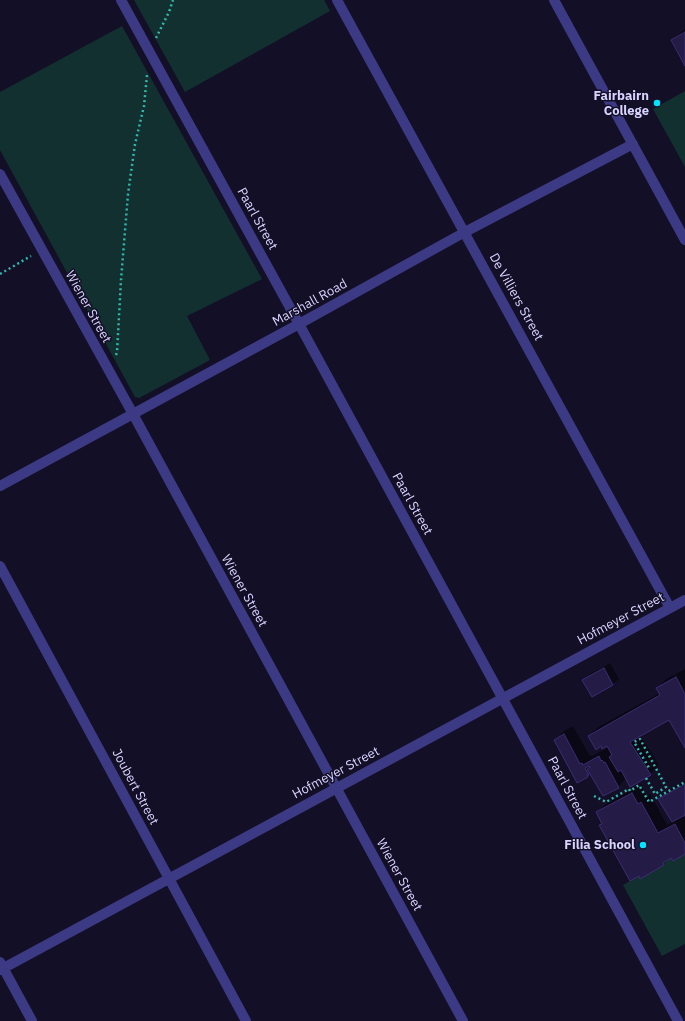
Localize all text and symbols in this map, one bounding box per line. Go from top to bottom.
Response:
place label: Fairbairn College [594,88,649,119]
marker: Fairbairn College [652,98,662,108]
street label: Paarl Street [234,185,280,253]
street label: De Villiers Street [486,251,546,343]
street label: Wiener Street [62,268,114,346]
street label: Marshall Road [270,276,350,330]
street label: Paarl Street [389,470,435,538]
street label: Wiener Street [218,552,270,630]
street label: Hofmeyer Street [575,590,667,648]
street label: Hofmeyer Street [290,744,382,802]
street label: Joubert Street [108,746,162,828]
street label: Paarl Street [544,754,590,822]
street label: Wiener Street [373,836,425,914]
place label: Filia School [564,837,635,853]
marker: Filia School [638,840,648,850]

